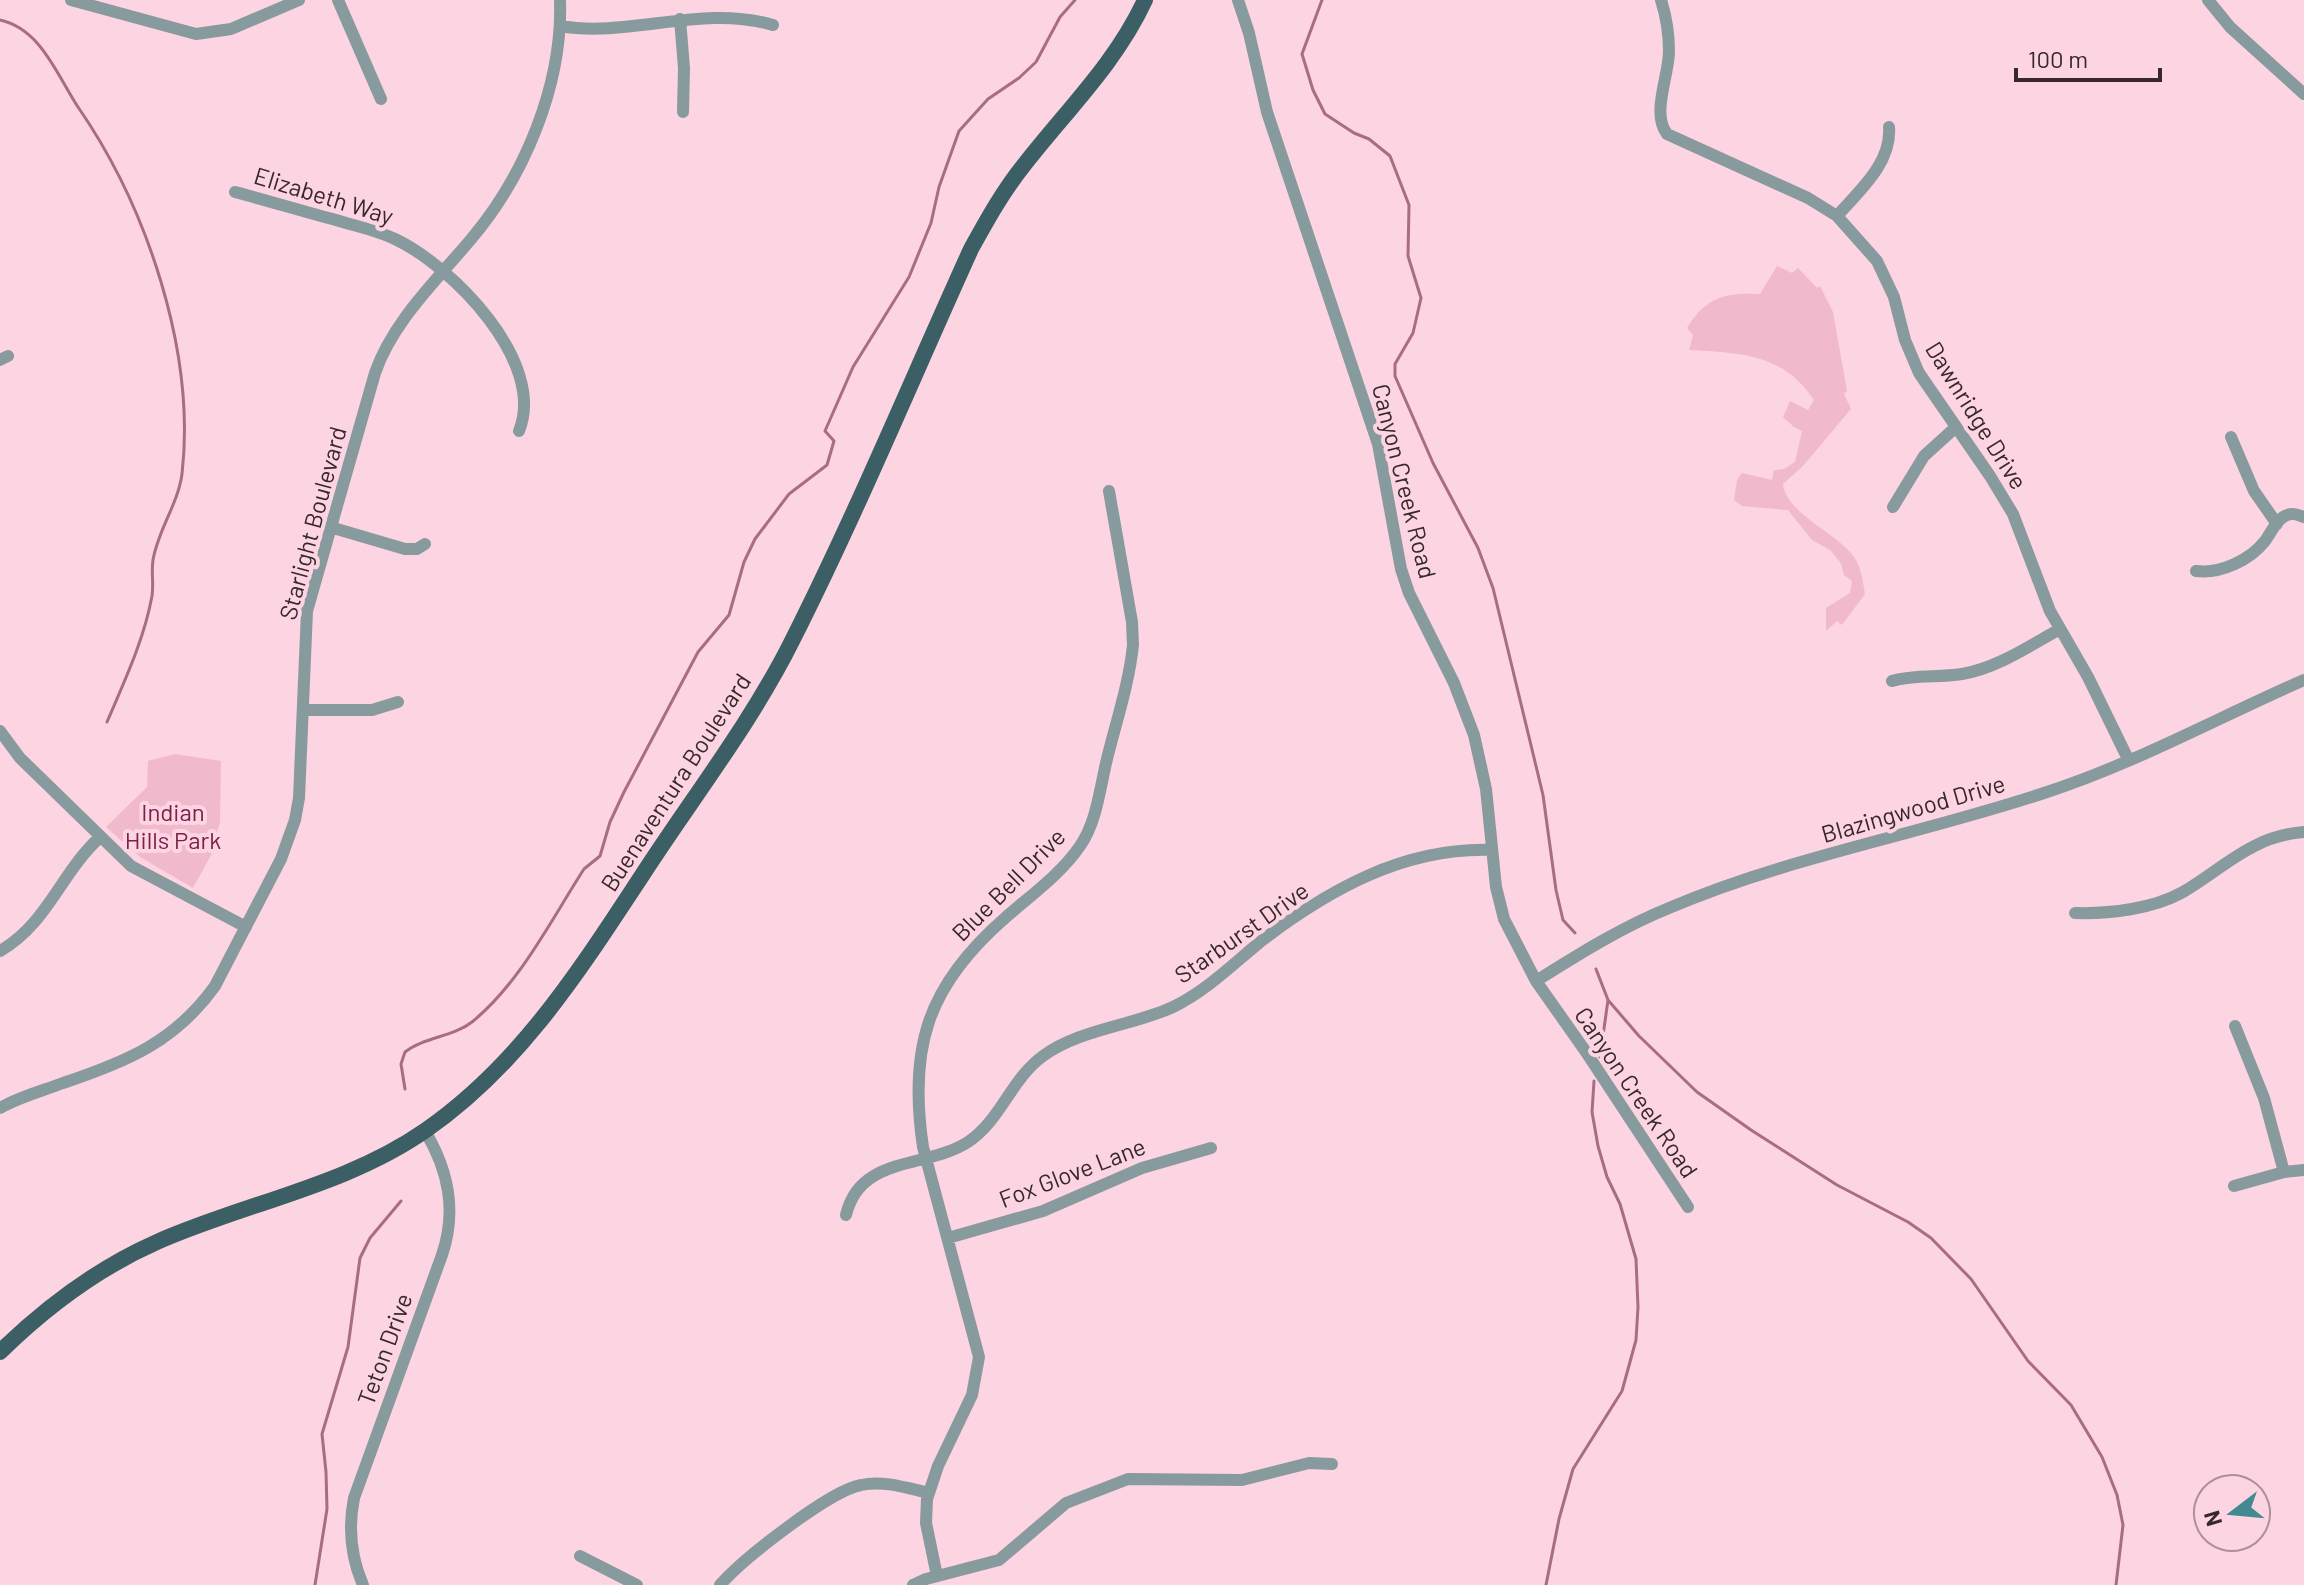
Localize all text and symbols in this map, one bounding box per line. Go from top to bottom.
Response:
scale bar [2016,32,2160,82]
text: 100 m [2028,44,2088,73]
street label: Elizabeth Way [251,160,397,230]
street label: Dawnridge Drive [1920,336,2034,494]
street label: Canyon Creek Road [1367,381,1443,581]
street label: Starlight Boulevard [272,423,352,623]
street label: Buenaventura Boulevard [594,668,756,896]
street label: Blazingwood Drive [1818,768,2008,848]
park label: Indian Hills Park [125,797,221,854]
street label: Blue Bell Drive [945,821,1071,947]
street label: Starburst Drive [1168,875,1314,989]
street label: Canyon Creek Road [1569,1001,1705,1183]
street label: Fox Glove Lane [995,1131,1149,1213]
street label: Teton Drive [350,1289,418,1409]
north arrow [2192,1473,2272,1553]
text: N [2197,1508,2226,1529]

